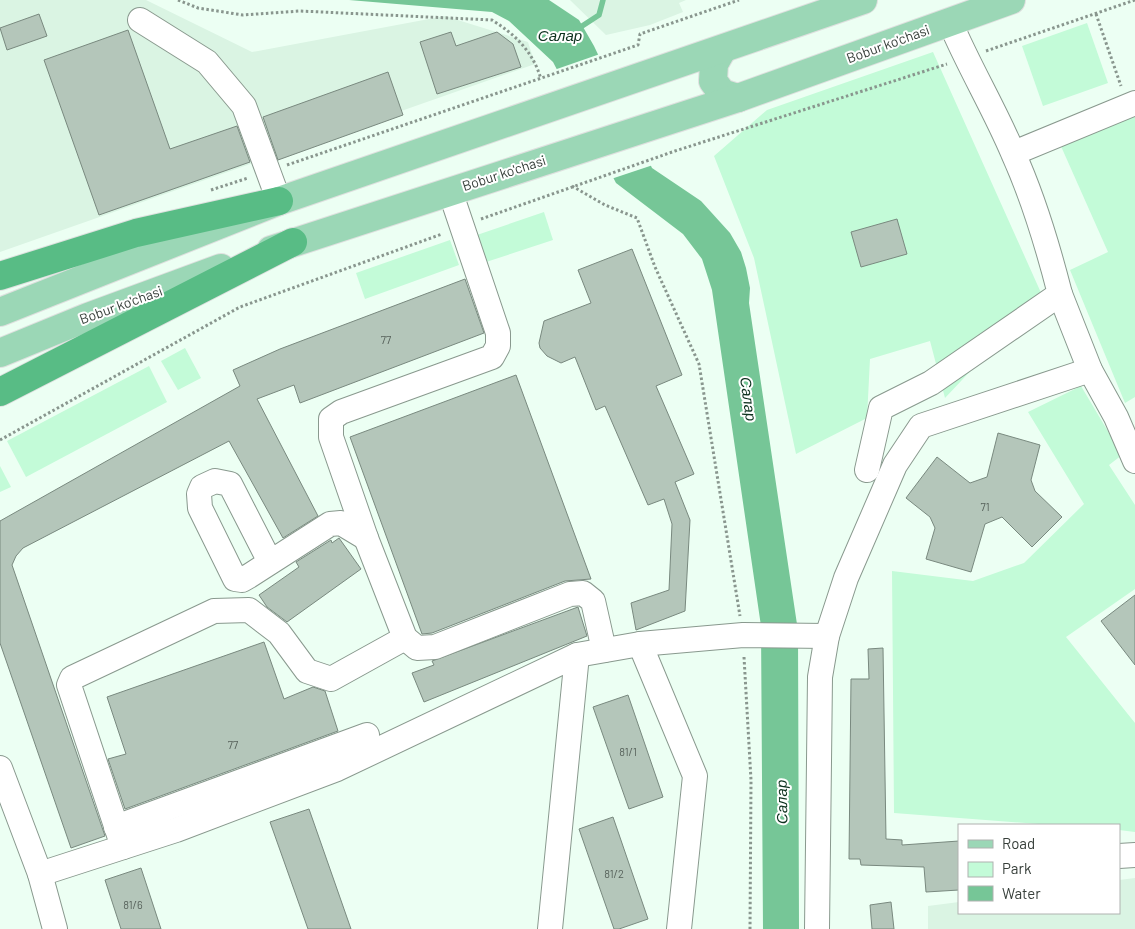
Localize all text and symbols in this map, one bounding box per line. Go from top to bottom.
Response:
street label: Bobur ko'chasi [844,21,932,66]
water label: Салар [538,26,582,44]
street label: Bobur ko'chasi [460,151,548,194]
street label: Bobur ko'chasi [77,282,165,327]
house number: 77 [381,333,391,346]
water label: Салар [737,376,761,422]
house number: 71 [980,500,990,513]
house number: 77 [228,738,238,751]
house number: 81/1 [619,745,637,758]
water label: Салар [772,780,790,824]
legend [958,824,1120,914]
text: Road [1002,834,1035,852]
text: Park [1002,859,1032,877]
house number: 81/2 [604,867,624,880]
text: Water [1002,884,1041,902]
house number: 81/6 [123,898,143,911]

